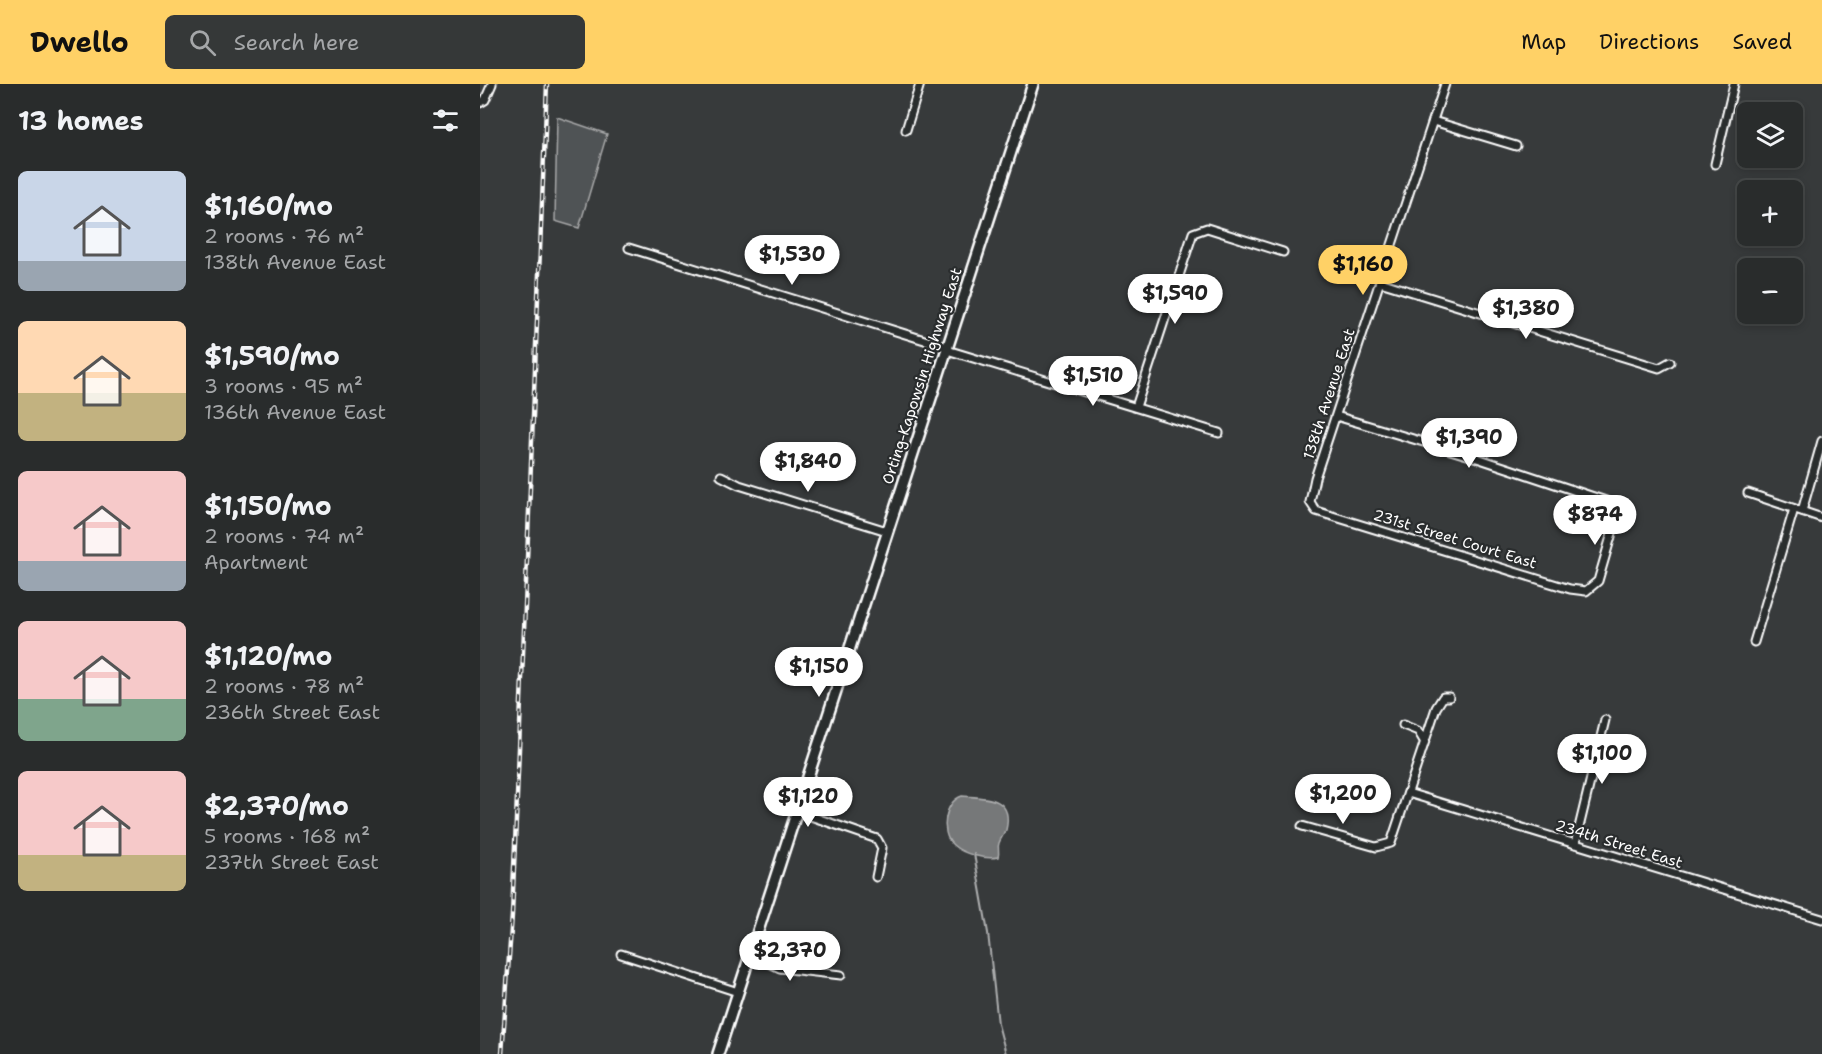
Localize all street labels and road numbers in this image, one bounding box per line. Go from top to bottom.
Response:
street label: Orting-Kapowsin Highway East [877,265,967,487]
street label: 138th Avenue East [1298,326,1360,462]
street label: 231st Street Court East [1371,505,1539,573]
street label: 234th Street East [1553,815,1685,873]

